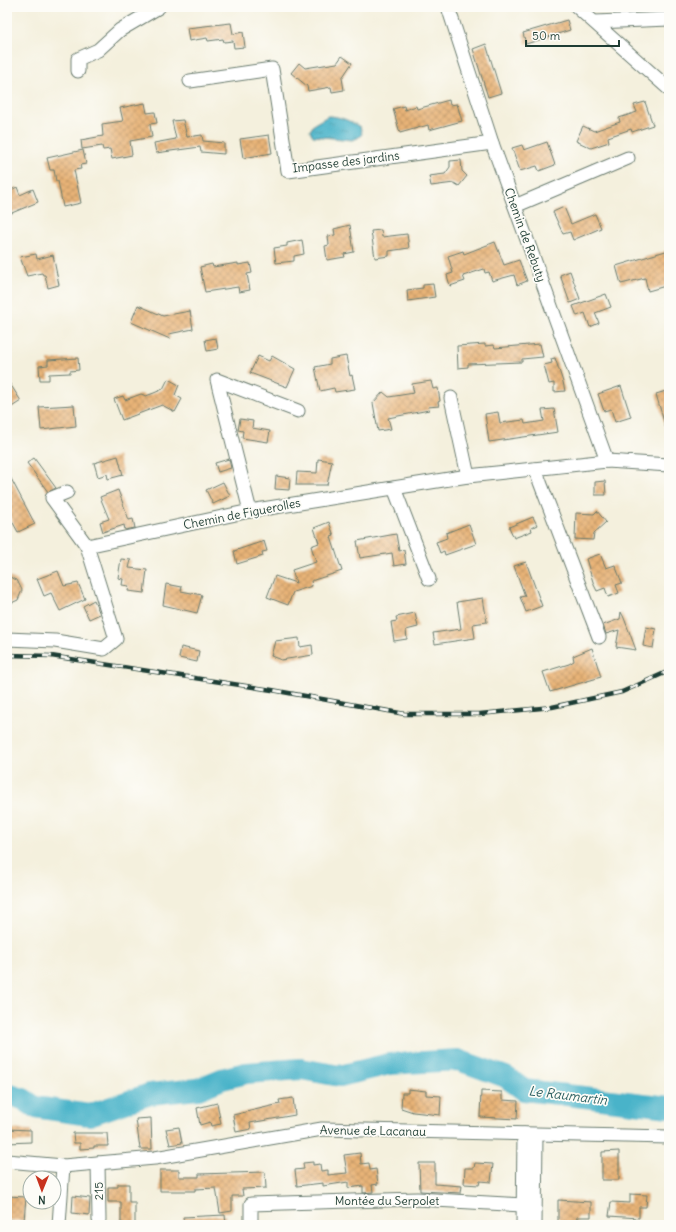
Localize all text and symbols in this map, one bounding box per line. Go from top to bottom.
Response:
scale bar [526,22,619,48]
text: 50 m [532,28,561,43]
street label: Impasse des jardins [292,147,400,176]
street label: Chemin de Rebuty [501,186,549,284]
street label: Chemin de Figuerolles [182,495,302,532]
water label: Le Raumartin [528,1082,609,1109]
street label: Avenue de Lacanau [320,1122,426,1139]
north arrow [22,1170,62,1210]
street label: 215 [91,1182,106,1200]
text: N [38,1193,46,1207]
street label: Montée du Serpolet [335,1193,439,1208]

